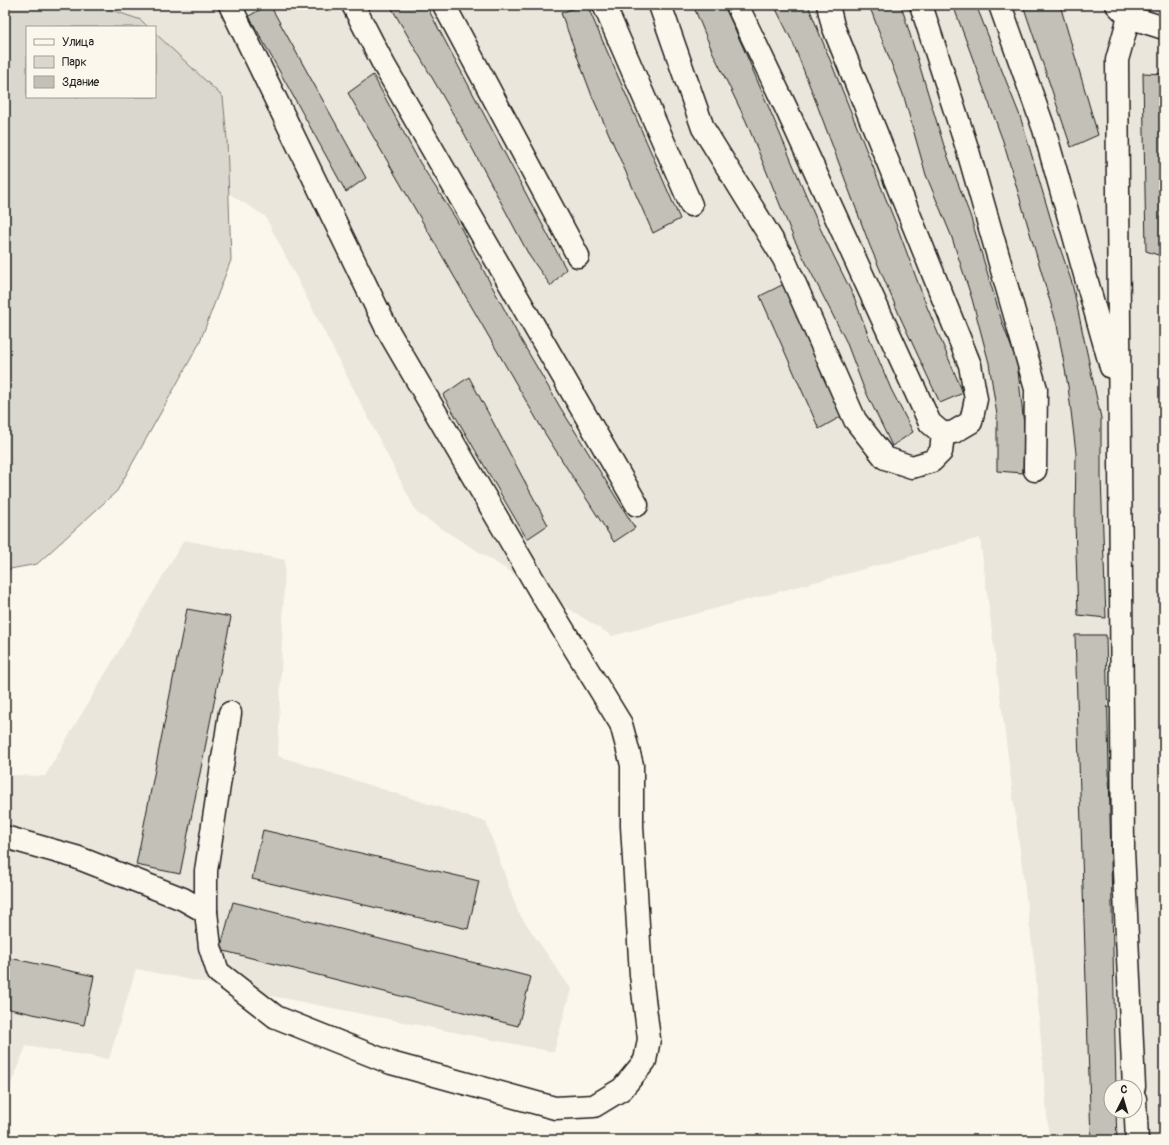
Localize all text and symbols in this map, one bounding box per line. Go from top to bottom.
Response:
legend [26,26,156,98]
text: Улица [62,35,94,50]
text: Парк [62,55,87,70]
text: Здание [62,75,99,90]
north arrow [1103,1079,1143,1119]
text: С [1120,1083,1128,1096]

